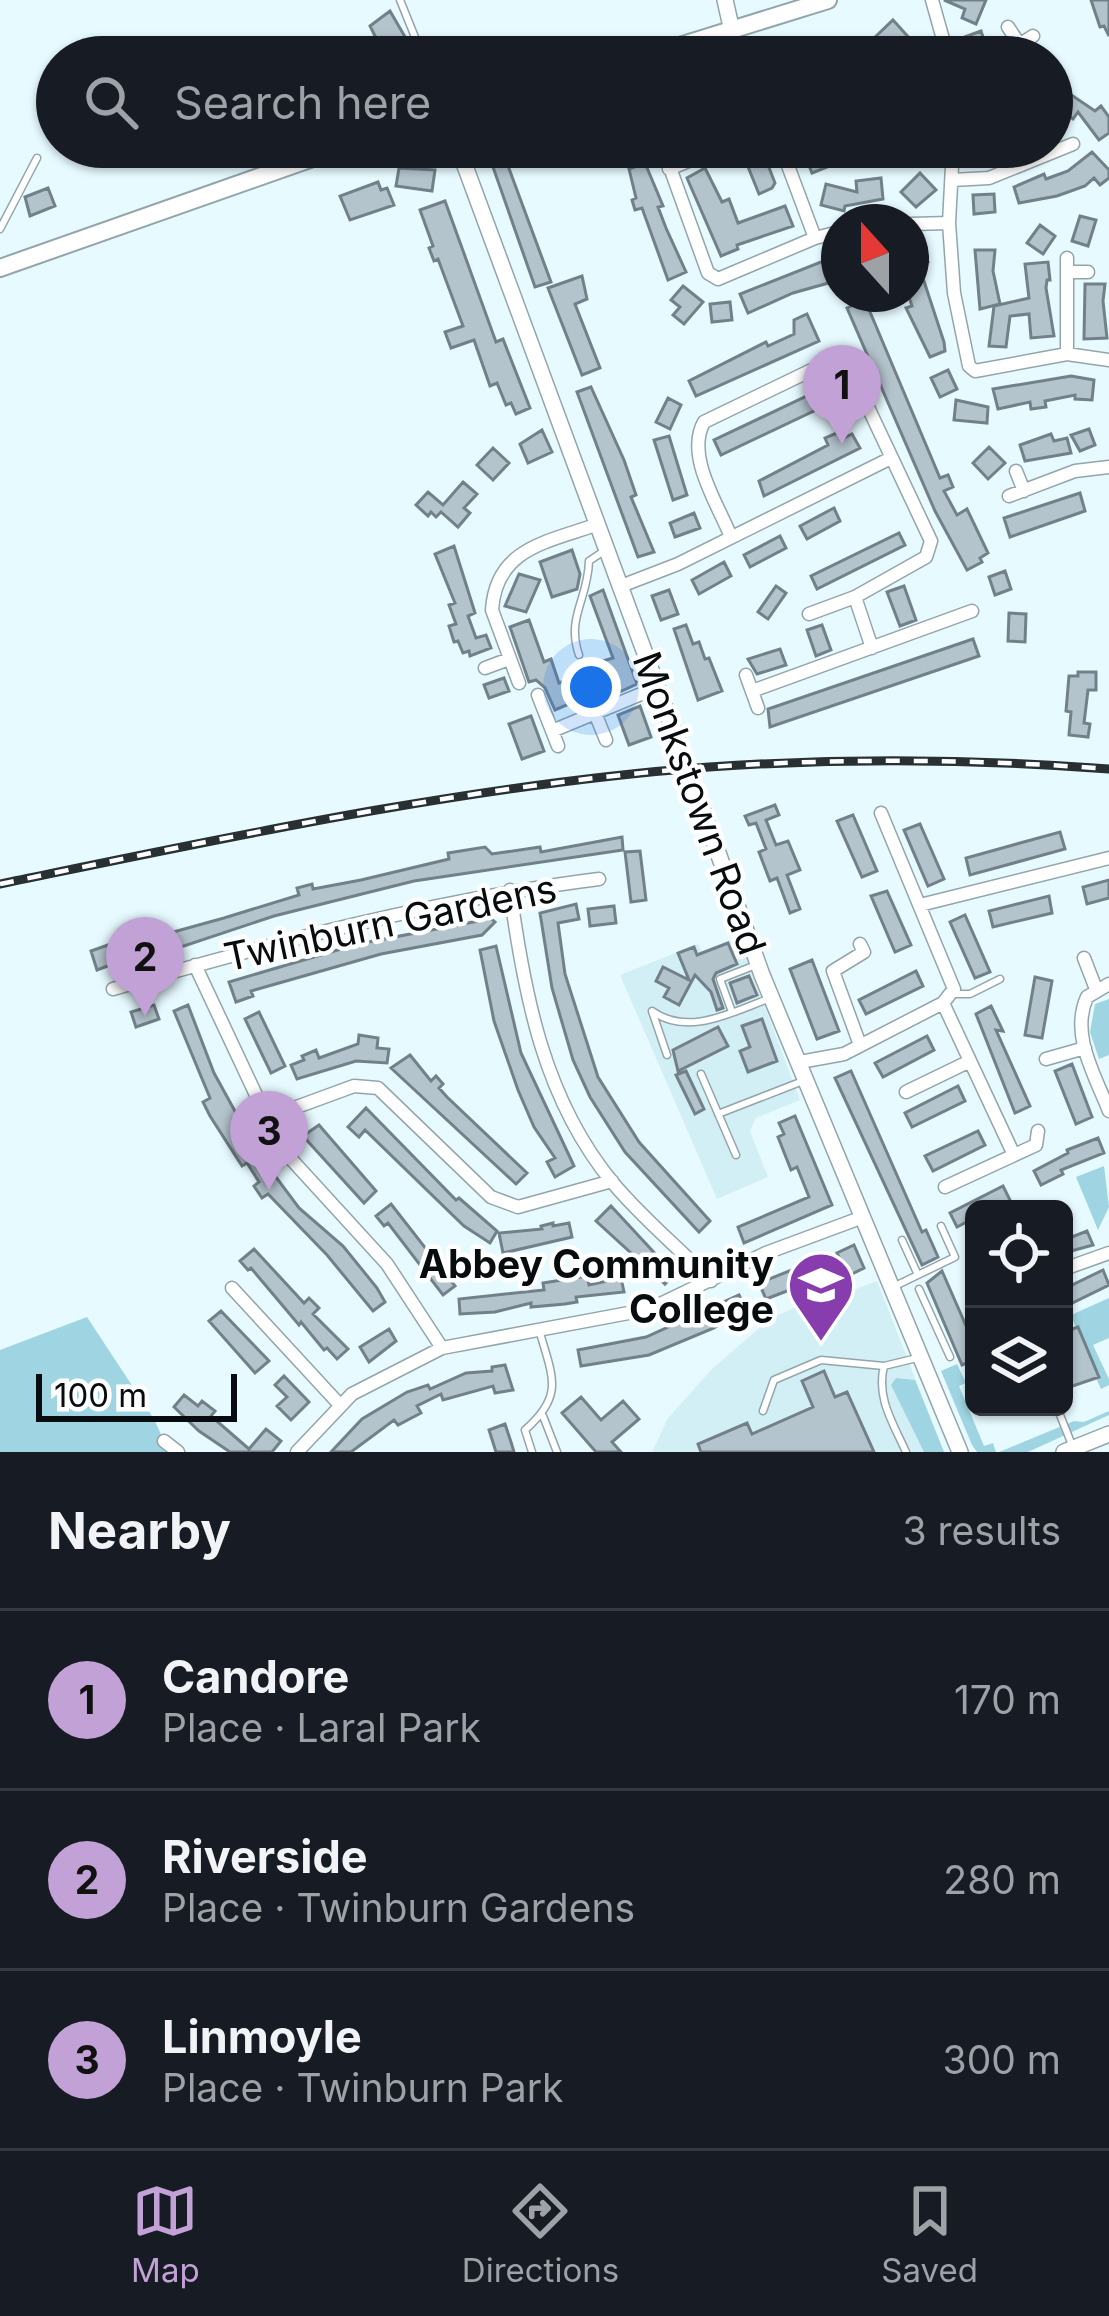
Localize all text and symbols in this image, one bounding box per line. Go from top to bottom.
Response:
search box [36,36,1073,168]
icon: search [78,69,144,135]
text: Search here [174,75,431,130]
north arrow [821,204,929,312]
pin: 1 [803,345,881,444]
street label: Monkstown Road [623,645,777,961]
your location [561,657,621,717]
street label: Twinburn Gardens [219,864,561,980]
pin: 2 [106,917,184,1016]
pin: 3 [230,1091,308,1190]
map controls [965,1200,1073,1416]
button: locate [965,1200,1073,1308]
place label: Abbey Community College [419,1240,774,1332]
school or university icon: Abbey Community College [786,1250,856,1344]
button: layers [965,1308,1073,1416]
scale bar [36,1368,237,1421]
text: 100 m [54,1375,147,1415]
text: Nearby [48,1500,231,1561]
text: 3 results [903,1507,1061,1554]
text: Candore [162,1649,349,1704]
text: 1 [79,1676,95,1723]
text: 170 m [954,1676,1061,1723]
text: Place · Laral Park [162,1704,481,1751]
text: Riverside [162,1829,368,1884]
text: 2 [75,1856,99,1903]
text: 280 m [943,1856,1061,1903]
text: Place · Twinburn Gardens [162,1884,635,1931]
text: Linmoyle [162,2009,362,2064]
text: 3 [74,2036,100,2083]
text: 300 m [943,2036,1061,2083]
text: Place · Twinburn Park [162,2064,563,2111]
tab: Map [131,2178,200,2290]
tab: Directions [462,2178,619,2290]
tab: Saved [881,2178,978,2290]

